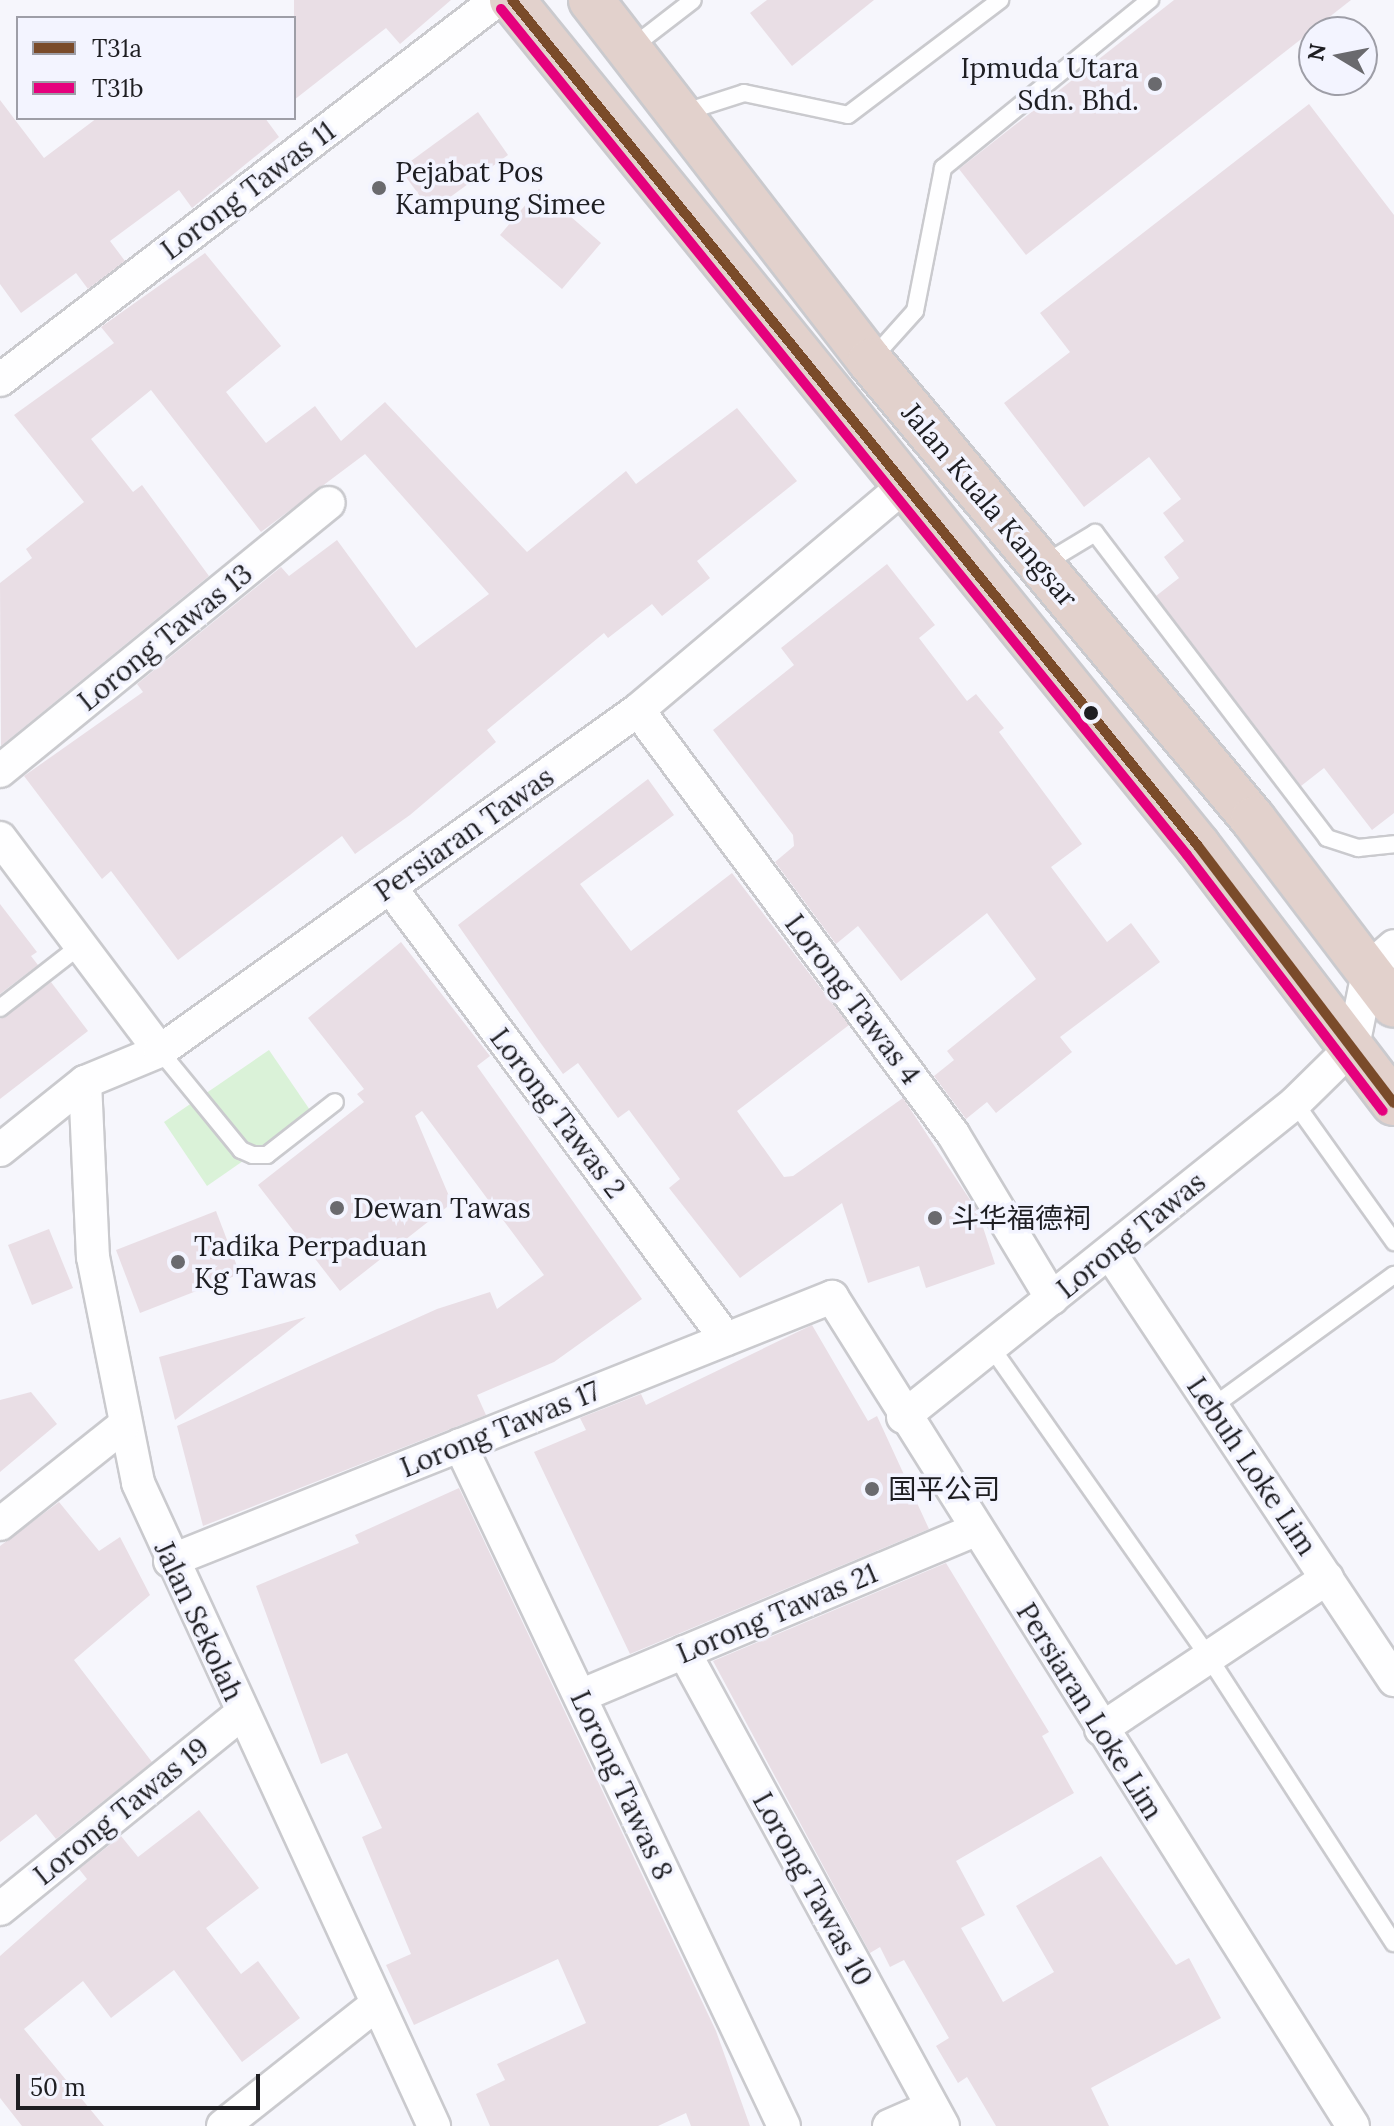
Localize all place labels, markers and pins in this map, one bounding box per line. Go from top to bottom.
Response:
place label: Ipmuda Utara Sdn. Bhd. [960,51,1139,117]
marker: Ipmuda Utara Sdn. Bhd. [1146,75,1164,93]
place label: Pejabat Pos Kampung Simee [395,155,606,221]
marker: Pejabat Pos Kampung Simee [370,179,388,197]
unlabelled marker [1083,705,1099,721]
place label: Dewan Tawas [353,1191,531,1225]
marker: Dewan Tawas [328,1199,346,1217]
place label: 斗华福德祠 [951,1201,1091,1235]
marker: 斗华福德祠 [926,1209,944,1227]
place label: Tadika Perpaduan Kg Tawas [194,1229,427,1295]
marker: Tadika Perpaduan Kg Tawas [169,1253,187,1271]
place label: 国平公司 [888,1472,1000,1506]
marker: 国平公司 [863,1480,881,1498]

